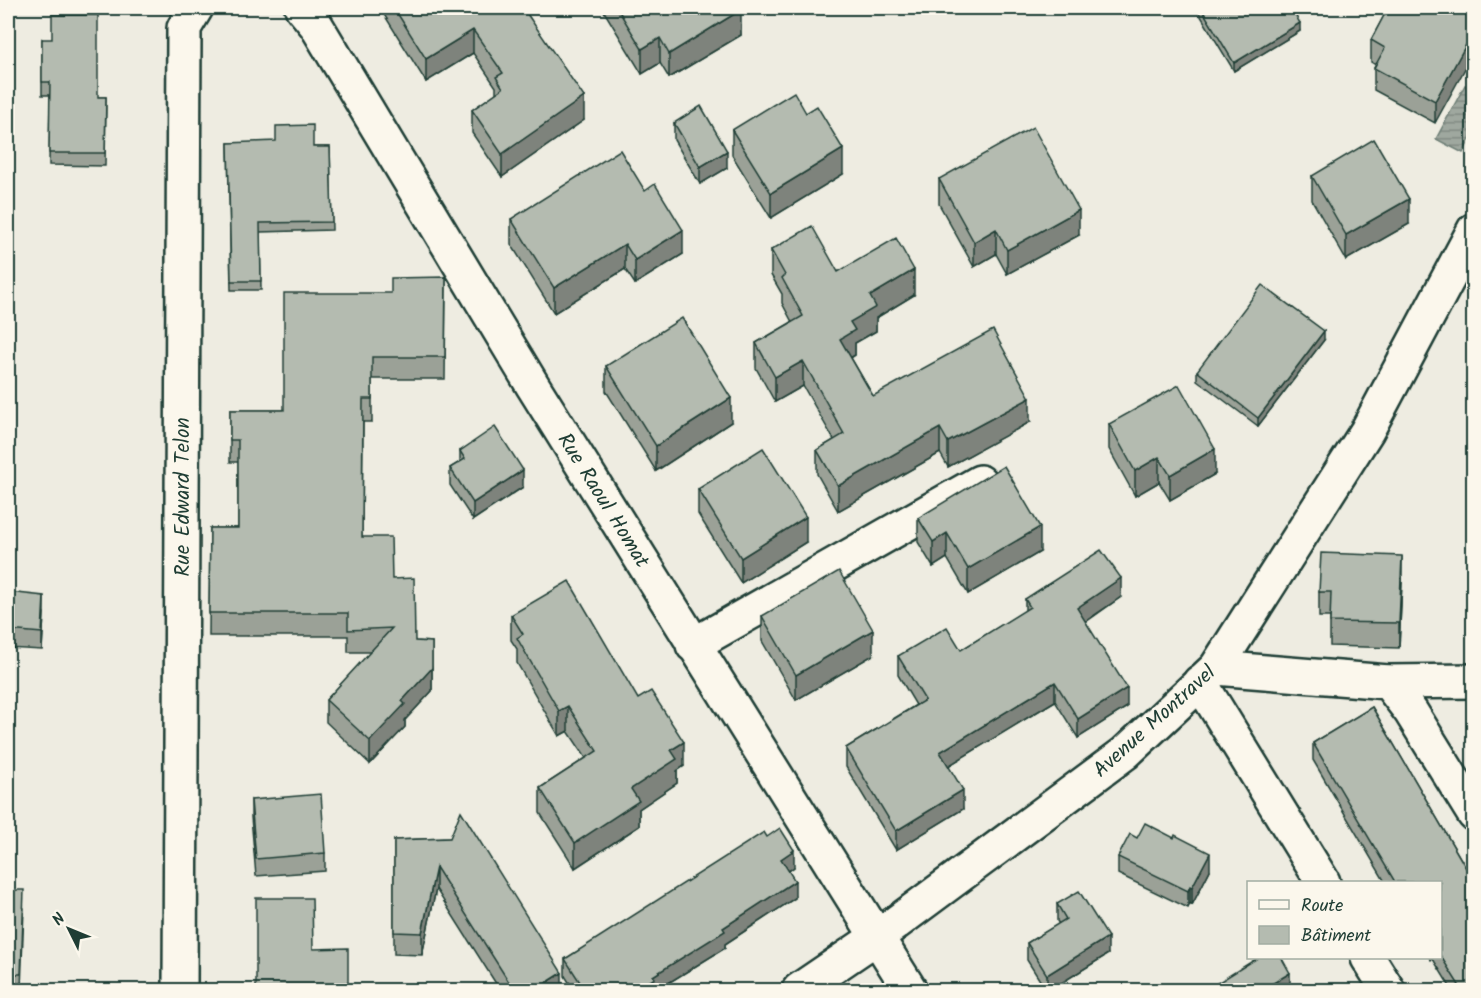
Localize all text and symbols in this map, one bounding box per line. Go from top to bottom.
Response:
street label: Rue Edward Telon [167,417,200,577]
street label: Rue Raoul Homat [548,427,658,575]
street label: Avenue Montravel [1086,658,1224,787]
legend [1247,881,1442,959]
text: Route [1301,892,1343,921]
north arrow [39,899,99,959]
text: N [47,908,72,932]
text: Bâtiment [1301,922,1372,951]

